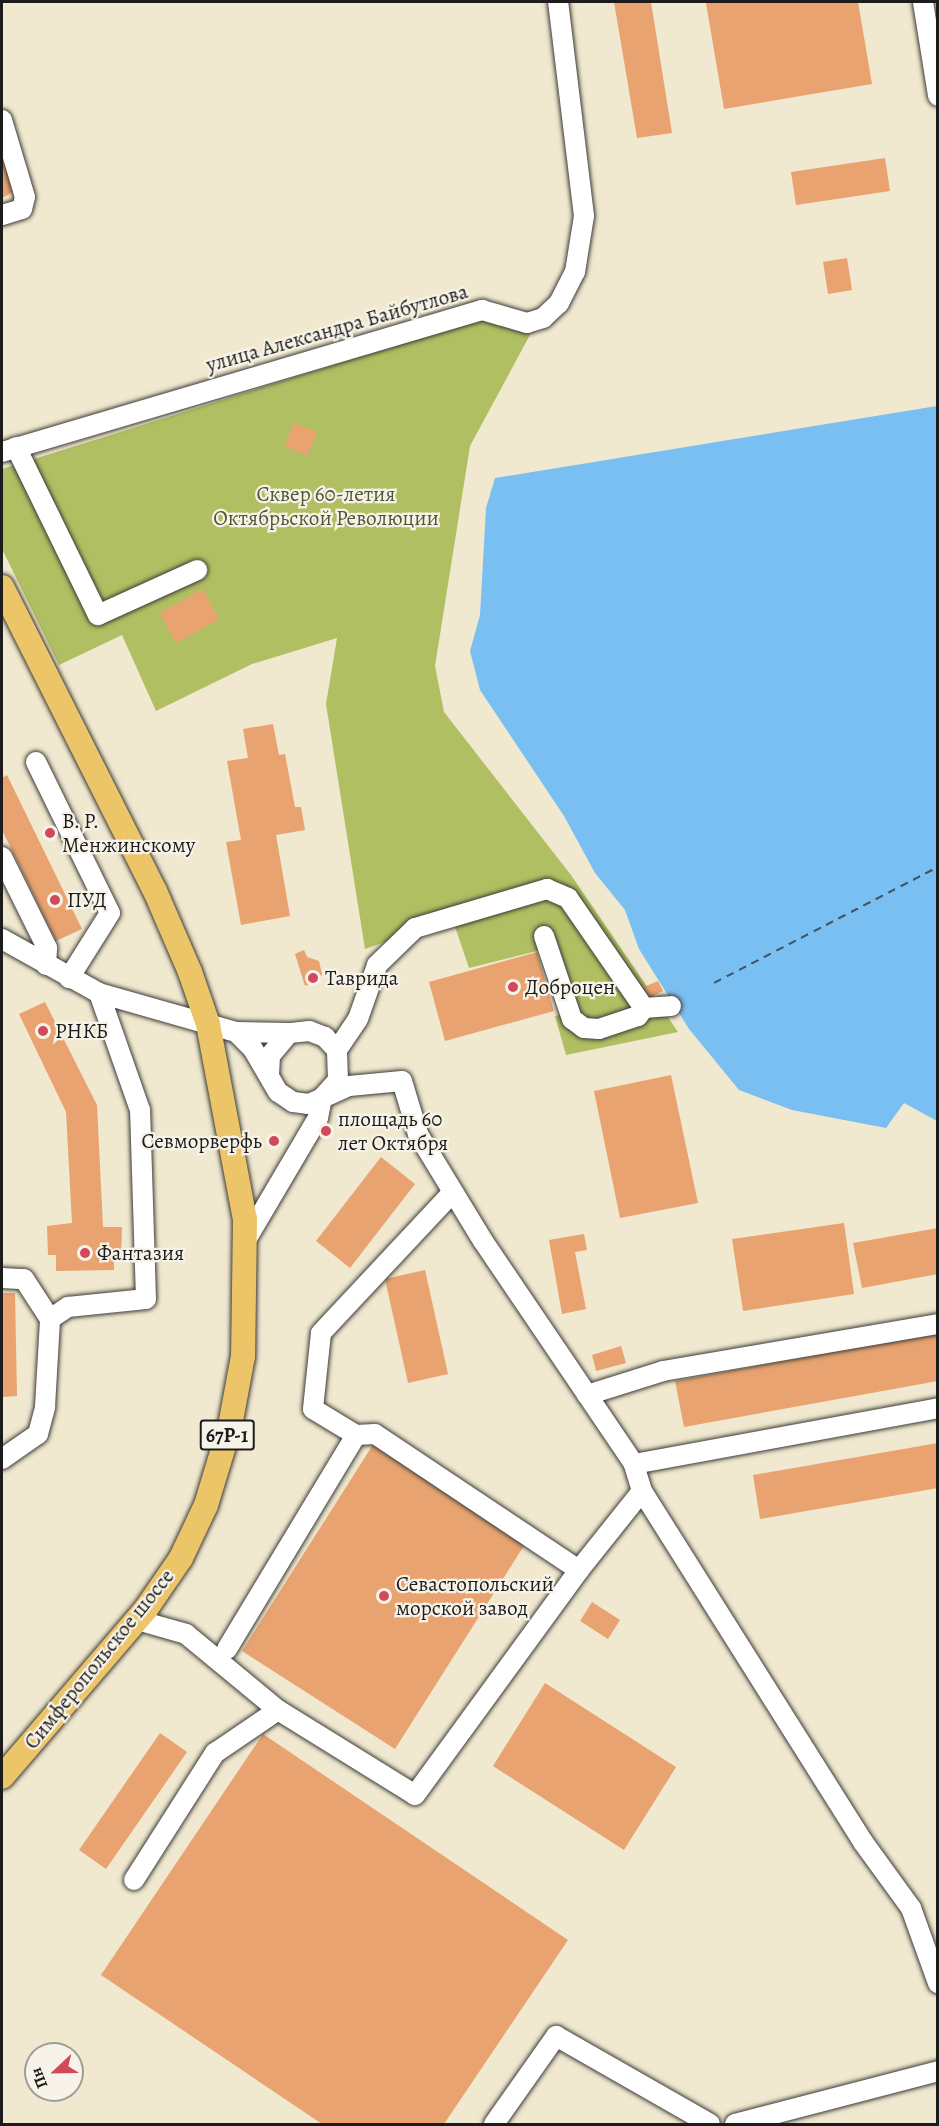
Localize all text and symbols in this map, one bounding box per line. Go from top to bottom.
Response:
street label: улица Александра Байбутлова [203,279,471,377]
park label: Сквер 60-летия Октябрьской Революции [213,481,439,531]
place label: В. Р. Менжинскому [62,808,195,858]
marker: В. Р. Менжинскому [43,826,57,840]
place label: ПУД [67,887,107,913]
marker: ПУД [48,893,62,907]
place label: Таврида [325,965,398,991]
marker: Таврида [306,971,320,985]
place label: Доброцен [525,974,615,1000]
marker: Доброцен [506,980,520,994]
place label: РНКБ [55,1018,108,1044]
marker: РНКБ [36,1024,50,1038]
place label: площадь 60 лет Октября [338,1106,448,1156]
marker: площадь 60 лет Октября [319,1124,333,1138]
place label: Севморверфь [141,1128,262,1154]
marker: Севморверфь [267,1134,281,1148]
place label: Фантазия [97,1240,184,1266]
marker: Фантазия [78,1246,92,1260]
road number: 67Р-1 [198,1418,256,1452]
street label: Симферопольское шоссе [19,1564,179,1754]
place label: Севастопольский морской завод [396,1571,554,1621]
marker: Севастопольский морской завод [377,1589,391,1603]
north arrow [24,2042,84,2102]
text: Пн [25,2064,53,2092]

